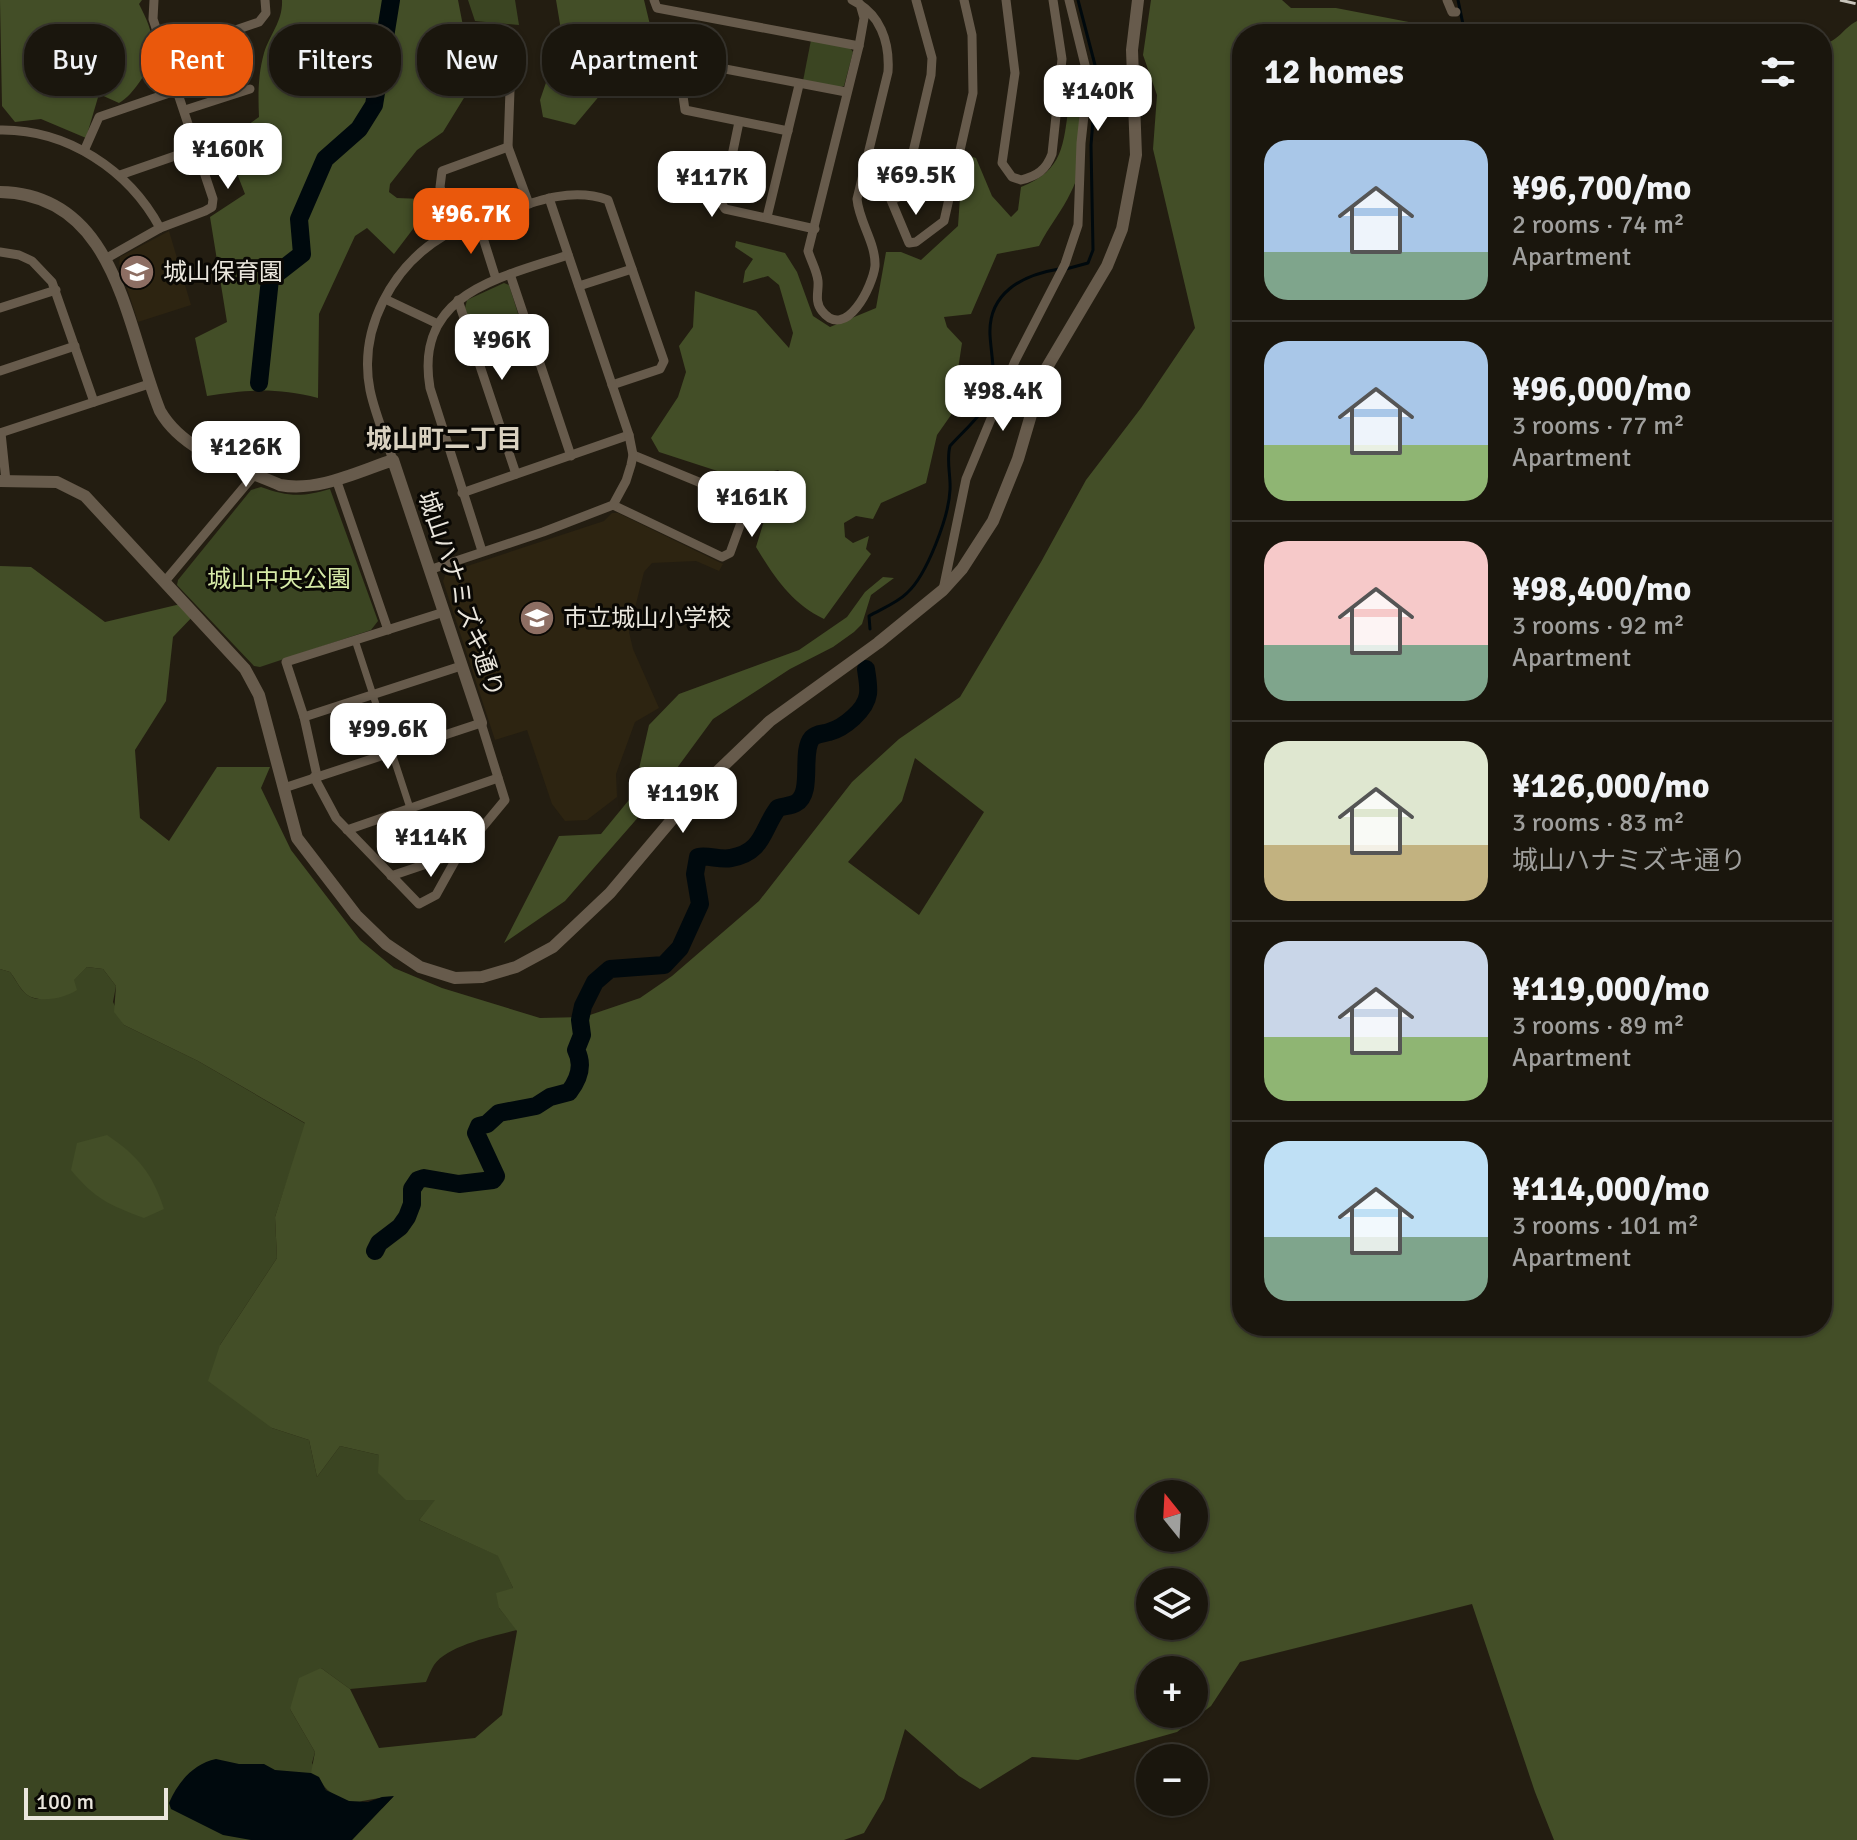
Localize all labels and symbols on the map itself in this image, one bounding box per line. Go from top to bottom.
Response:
pin: ¥140K [1042,65,1154,133]
pin: ¥160K [172,123,284,191]
pin: ¥69.5K [851,149,981,217]
pin: ¥117K [656,151,768,219]
pin: ¥96.7K [406,188,536,256]
school or university icon: 城山保育園 [118,253,156,291]
place label: 城山保育園 [163,257,283,287]
pin: ¥96K [455,314,549,382]
pin: ¥98.4K [938,365,1068,433]
pin: ¥126K [190,421,302,489]
district label: 城山町二丁目 [366,424,522,456]
pin: ¥161K [696,471,808,539]
street label: 城山ハナミズキ通り [412,487,510,701]
park label: 城山中央公園 [207,564,351,594]
school or university icon: 市立城山小学校 [518,599,556,637]
place label: 市立城山小学校 [563,603,731,633]
pin: ¥99.6K [323,703,453,771]
pin: ¥119K [627,767,739,835]
pin: ¥114K [375,811,487,879]
north arrow [1136,1480,1208,1552]
scale bar [24,1784,168,1820]

